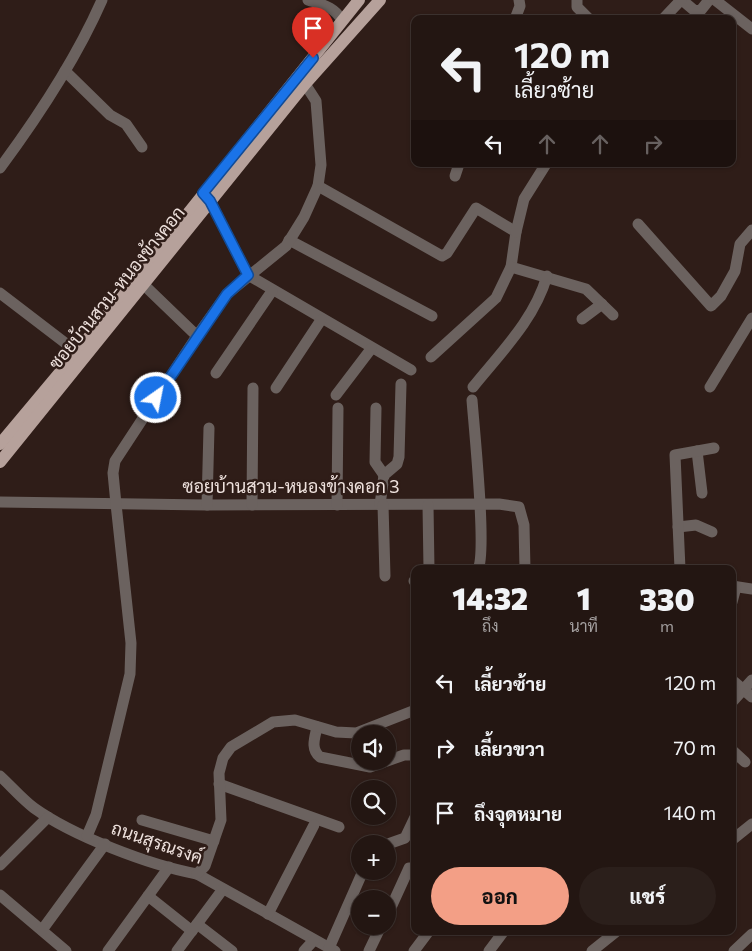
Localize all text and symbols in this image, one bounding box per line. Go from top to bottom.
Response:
pin [292,7,334,58]
icon: arrive [299,14,327,42]
text: 120 m [514,32,610,75]
icon: left [431,35,496,100]
text: เลี้ยวซ้าย [514,76,594,103]
icon: left [480,130,508,158]
icon: ahead [533,130,561,158]
icon: ahead [586,130,614,158]
icon: right [639,130,667,158]
street label: ซอยบ้านสวน-หนองข้างคอก [44,201,189,373]
position arrow [129,371,181,423]
street label: ซอยบ้านสวน-หนองข้างคอก 3 [182,475,400,497]
text: 14:32 [452,579,528,616]
text: 1 [577,579,591,616]
text: 330 [639,580,695,617]
text: ถึง [482,616,499,635]
text: นาที [570,616,598,635]
text: m [660,616,674,635]
icon: left [431,669,459,697]
text: 120 m [665,671,716,694]
text: เลี้ยวซ้าย [474,672,546,695]
map controls [351,725,396,935]
button: sound [351,725,396,770]
icon: right [431,734,459,762]
text: 70 m [673,736,716,759]
text: เลี้ยวขวา [474,737,545,760]
button: search [351,780,396,825]
icon: arrive [431,799,459,827]
text: 140 m [664,801,716,824]
text: ถึงจุดหมาย [474,802,562,825]
street label: ถนนสุรณรงค์ [108,815,206,870]
button: + [351,835,396,880]
button: ออก [431,867,569,925]
button: แชร์ [579,867,716,925]
button: − [351,890,396,935]

